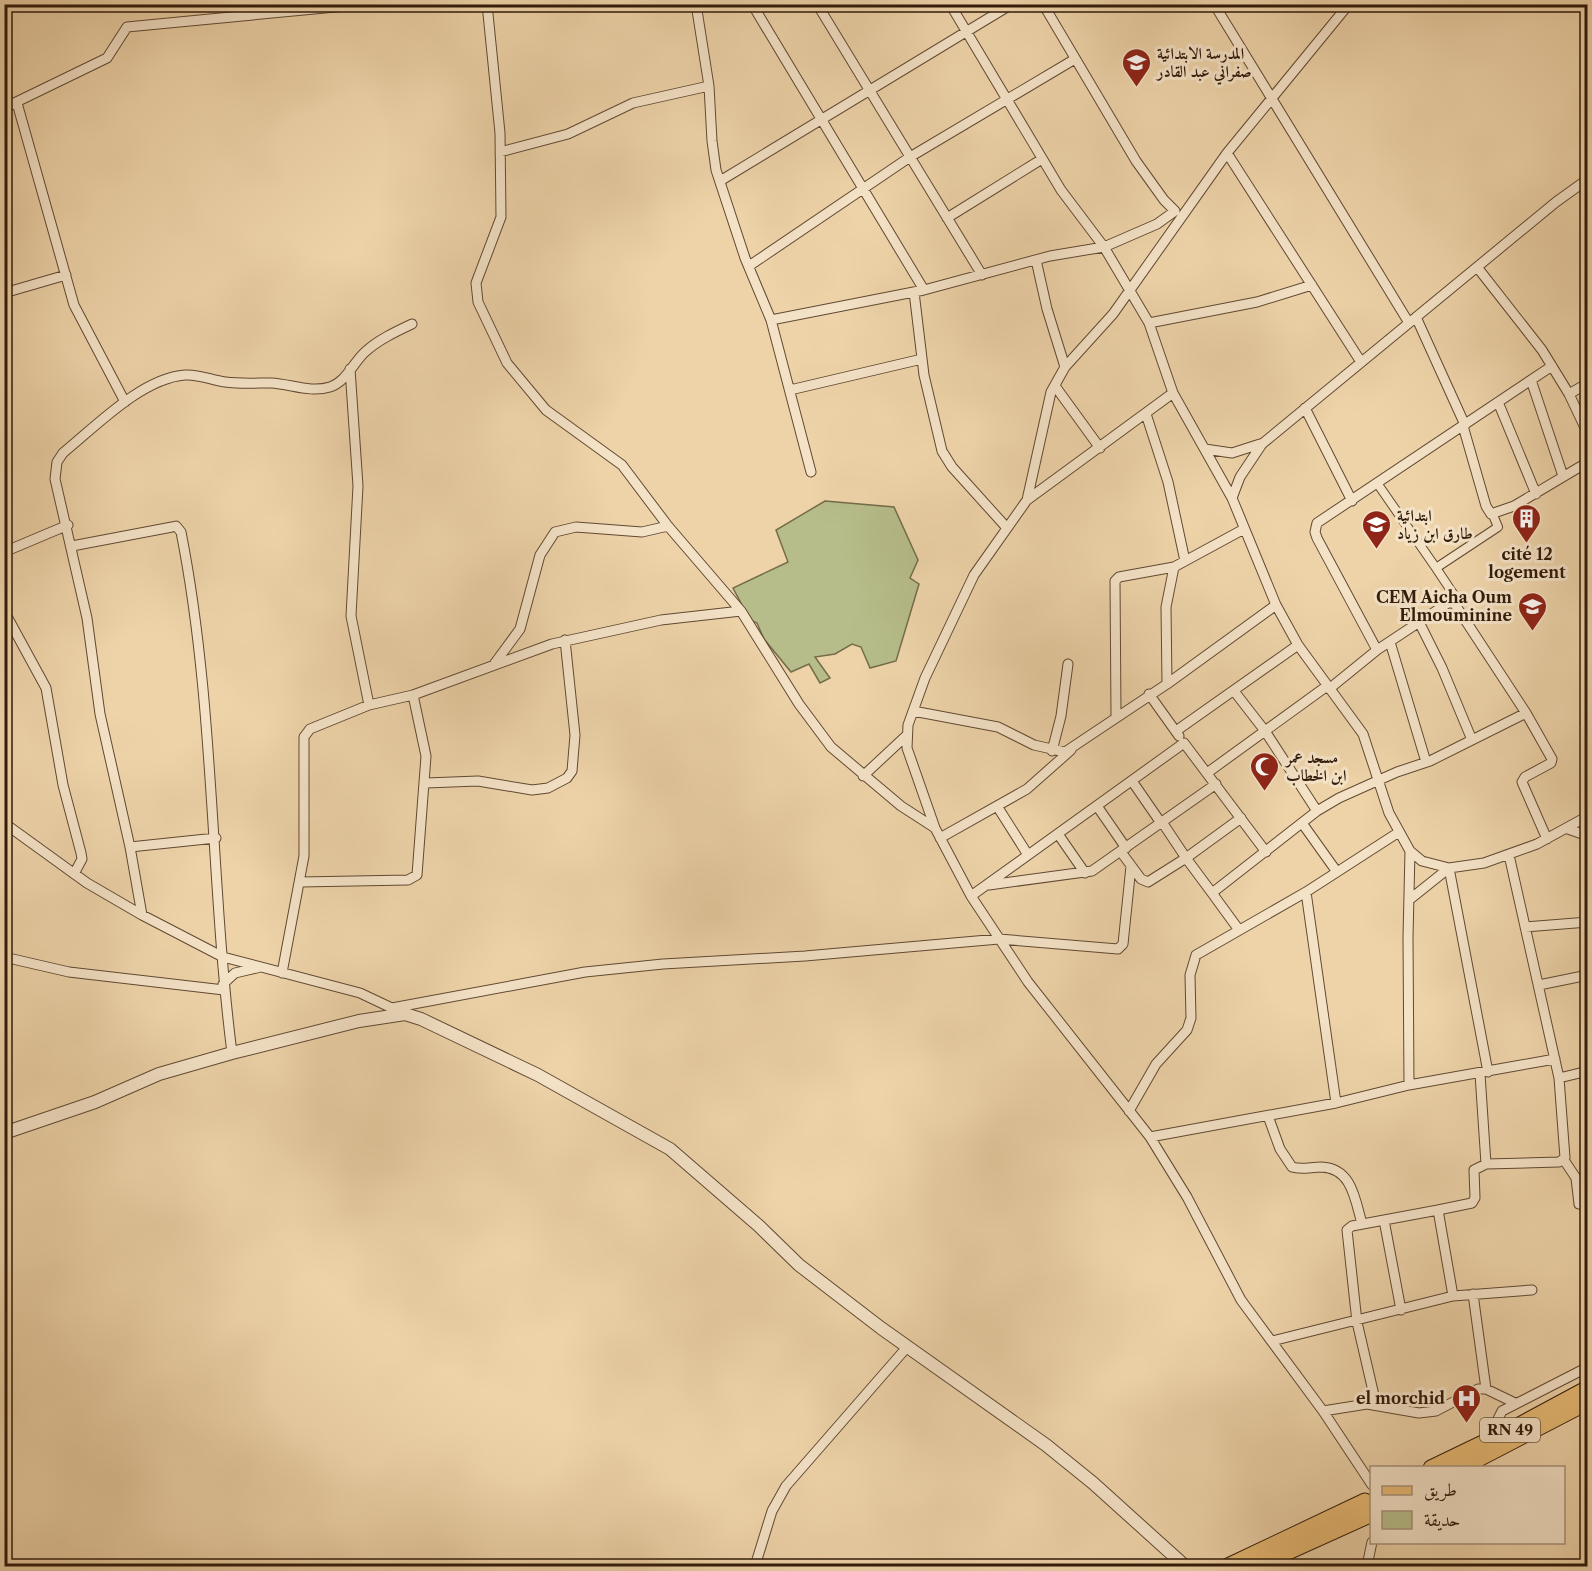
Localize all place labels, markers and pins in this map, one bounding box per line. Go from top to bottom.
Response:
place label: المدرسة الابتدائية صفراني عبد القادر [1155,43,1252,85]
school or university icon: المدرسة الابتدائية صفراني عبد القادر [1120,46,1152,88]
building icon: cité 12 logement [1511,502,1543,544]
place label: ابتدائية طارق ابن زياد [1397,505,1473,544]
school or university icon: ابتدائية طارق ابن زياد [1360,508,1392,550]
place label: cité 12 logement [1488,544,1566,582]
place label: CEM Aicha Oum Elmouminine [1376,587,1512,625]
school or university icon: CEM Aicha Oum Elmouminine [1517,590,1549,632]
place label: مسجد عمر ابن الخطاب [1284,747,1346,786]
mosque icon: مسجد عمر ابن الخطاب [1249,750,1281,792]
hospital icon: el morchid [1450,1382,1482,1424]
place label: el morchid [1356,1388,1445,1408]

